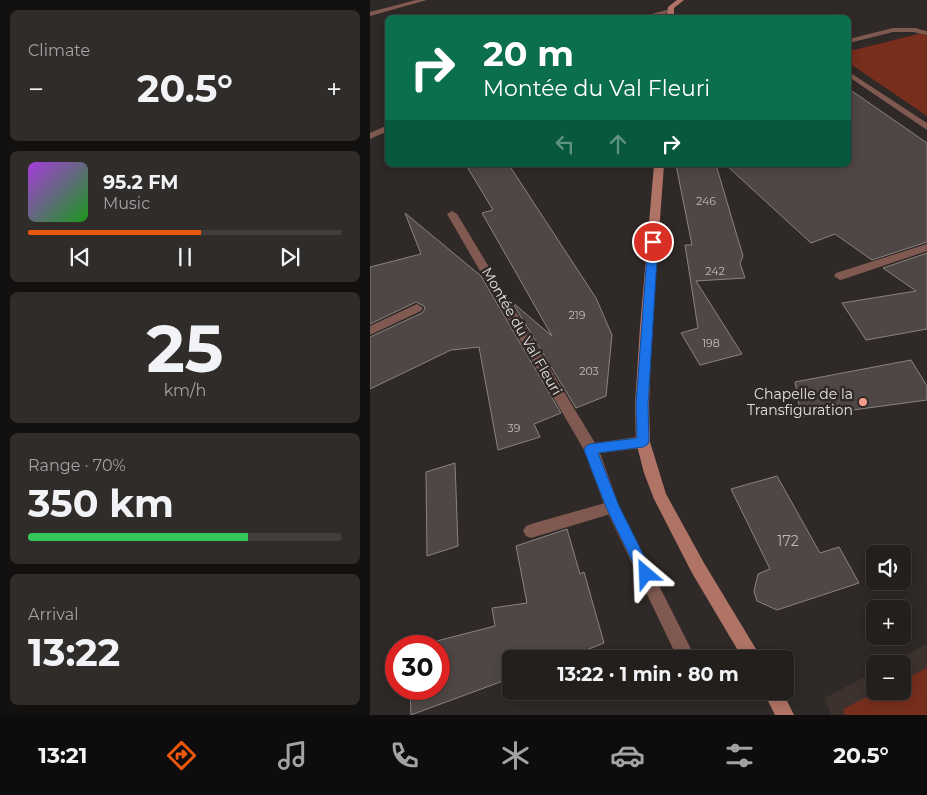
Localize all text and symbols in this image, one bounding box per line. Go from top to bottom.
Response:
text: 20 m [483,32,574,75]
icon: right [400,35,465,100]
text: Climate [28,41,90,60]
text: 20.5° [137,65,233,112]
text: − [28,72,44,106]
text: + [326,72,342,106]
text: Montée du Val Fleuri [483,75,710,102]
icon: left [551,130,579,158]
icon: ahead [604,130,632,158]
icon: right [657,130,685,158]
text: 95.2 FM [103,171,178,194]
text: Music [103,194,150,213]
house number: 246 [696,194,716,208]
pin [632,221,674,263]
icon: arrive [639,228,667,256]
icon: previous [66,243,94,271]
icon: pause [171,243,199,271]
icon: next [276,243,304,271]
street label: Montée du Val Fleuri [478,264,566,398]
house number: 242 [705,264,725,278]
house number: 219 [569,308,586,322]
text: 25 [146,309,224,388]
house number: 198 [702,336,720,350]
house number: 203 [579,364,599,378]
text: km/h [164,381,206,400]
place label: Chapelle de la Transfiguration [747,385,853,419]
marker: Chapelle de la Transfiguration [857,396,869,408]
house number: 39 [508,421,521,435]
text: Range · 70% [28,456,126,475]
text: 350 km [28,480,174,527]
house number: 172 [777,532,799,550]
map controls [866,545,911,700]
button: sound [866,545,911,590]
position arrow [619,547,671,599]
button: + [866,600,911,645]
text: Arrival [28,605,78,624]
text: 13:22 [28,629,120,676]
speed limit sign: 30 [385,635,450,700]
button: − [866,655,911,700]
text: 13:22 · 1 min · 80 m [557,663,739,686]
icon: directions [164,738,199,773]
icon: music [275,738,310,773]
icon: phone [387,738,422,773]
icon: climate [498,738,533,773]
icon: car [610,738,645,773]
icon: filters [722,738,757,773]
text: 13:21 [38,742,87,769]
text: 20.5° [833,742,889,769]

